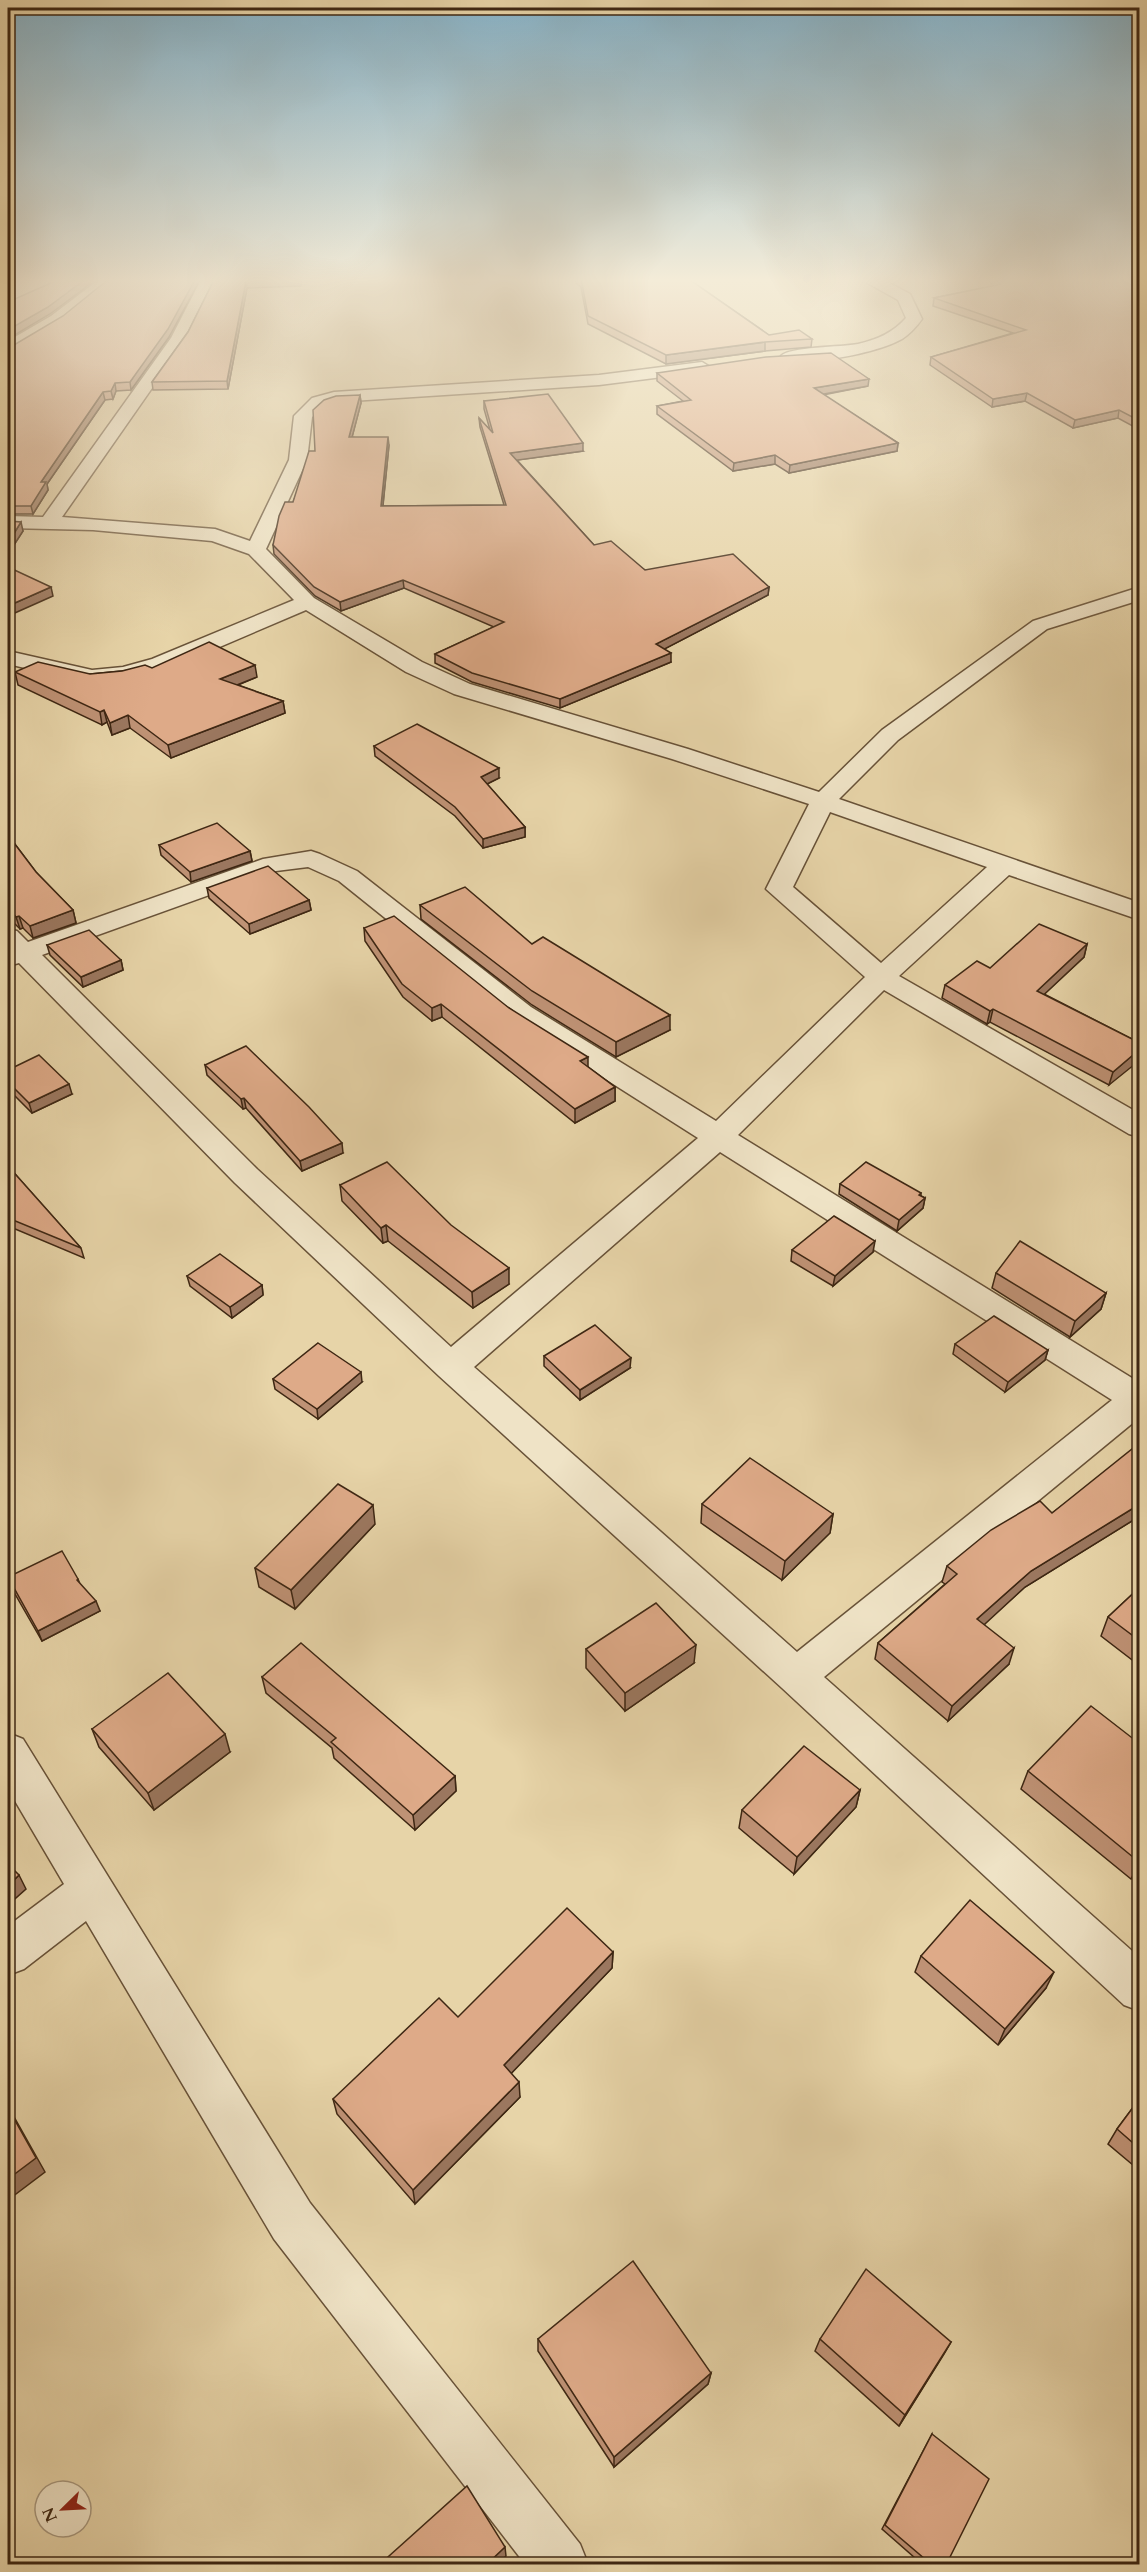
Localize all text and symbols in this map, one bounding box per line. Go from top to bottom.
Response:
north arrow [33,2479,93,2539]
text: N [37,2504,63,2526]

